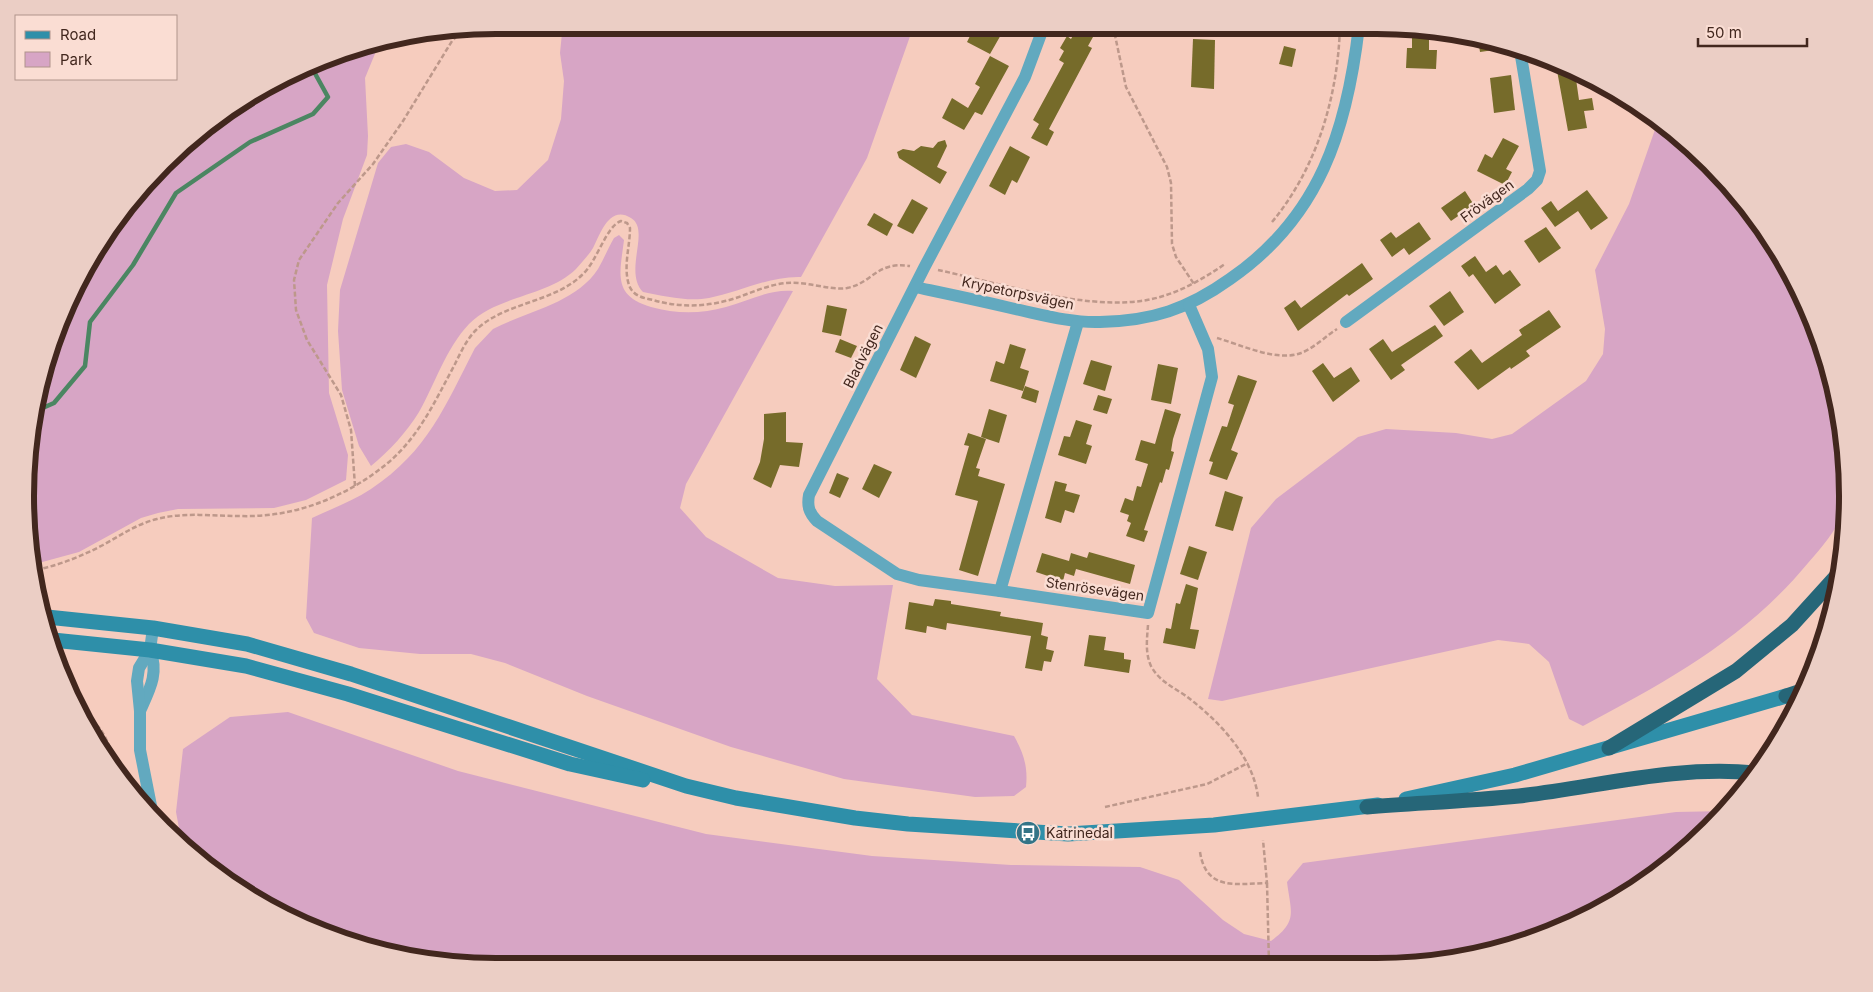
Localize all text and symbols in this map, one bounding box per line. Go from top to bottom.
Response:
legend [15,15,178,80]
scale bar [1698,15,1807,47]
text: 50 m [1706,23,1742,42]
text: Road [60,25,96,44]
text: Park [60,50,93,69]
street label: Frövägen [1457,176,1517,226]
street label: Krypetorpsvägen [960,272,1076,313]
street label: Bladvägen [839,321,886,391]
street label: Stenrösevägen [1045,573,1145,604]
bus stop icon: Katrinedal [1015,820,1041,846]
place label: Katrinedal [1046,824,1113,841]

